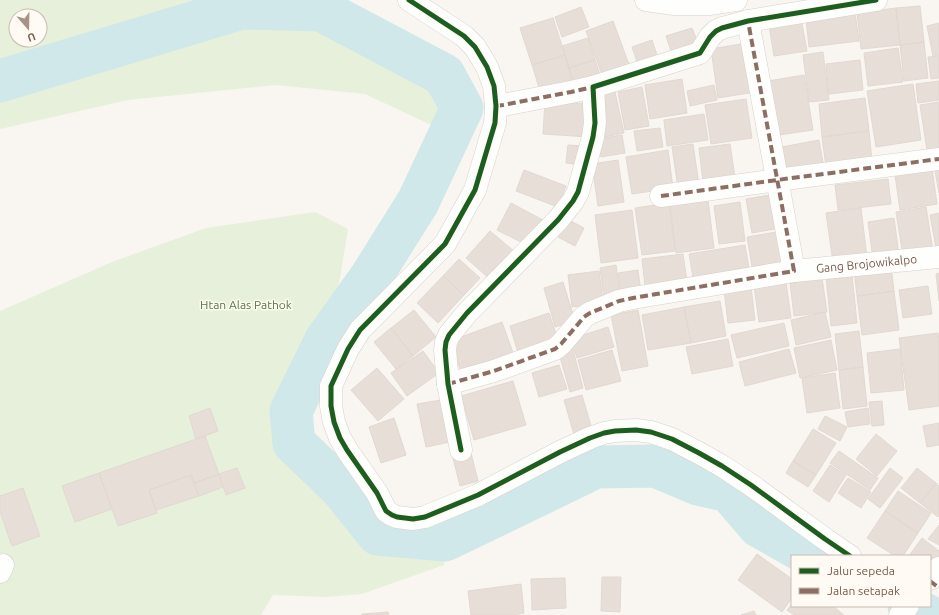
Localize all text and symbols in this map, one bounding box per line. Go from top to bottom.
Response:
north arrow [8,8,48,48]
text: U [26,30,37,44]
street label: Gang Brojowikalpo [815,252,918,275]
park label: Htan Alas Pathok [200,298,292,311]
legend [791,555,931,607]
text: Jalur sepeda [827,564,895,577]
text: Jalan setapak [827,584,900,597]

